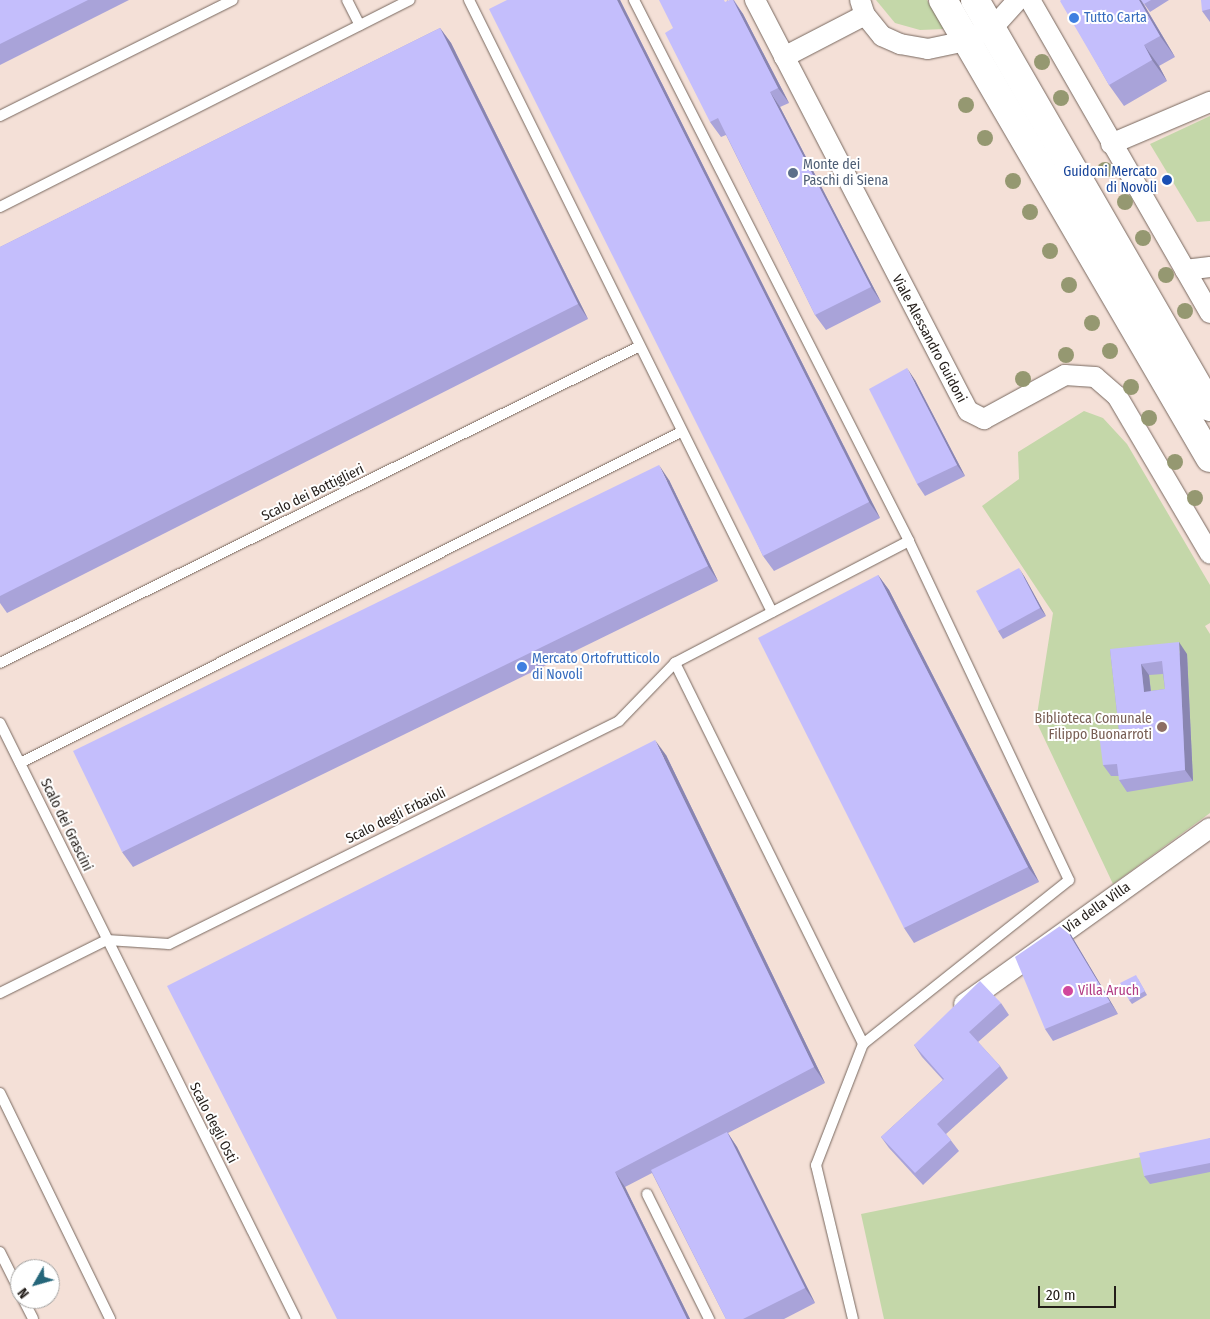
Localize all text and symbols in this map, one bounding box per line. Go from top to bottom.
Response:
place label: Tutto Carta [1084,10,1147,26]
marker: Tutto Carta [1068,12,1080,24]
place label: Monte dei Paschi di Siena [803,157,888,190]
place label: Guidoni Mercato di Novoli [1063,164,1157,196]
marker: Monte dei Paschi di Siena [787,167,799,179]
marker: Guidoni Mercato di Novoli [1161,174,1173,186]
street label: Viale Alessandro Guidoni [888,272,970,406]
street label: Scalo dei Bottiglieri [259,461,367,525]
place label: Mercato Ortofrutticolo di Novoli [532,651,660,684]
marker: Mercato Ortofrutticolo di Novoli [516,661,528,673]
place label: Biblioteca Comunale Filippo Buonarroti [1035,711,1152,744]
marker: Biblioteca Comunale Filippo Buonarroti [1156,721,1168,733]
street label: Scalo dei Grascini [36,776,96,874]
street label: Scalo degli Erbaioli [343,785,449,847]
street label: Via della Villa [1060,879,1134,937]
place label: Villa Aruch [1078,983,1139,999]
marker: Villa Aruch [1062,985,1074,997]
street label: Scalo degli Osti [185,1080,241,1166]
north arrow [10,1259,60,1309]
scale bar [1040,1276,1118,1308]
text: N [14,1284,33,1301]
text: 20 m [1046,1286,1076,1304]

